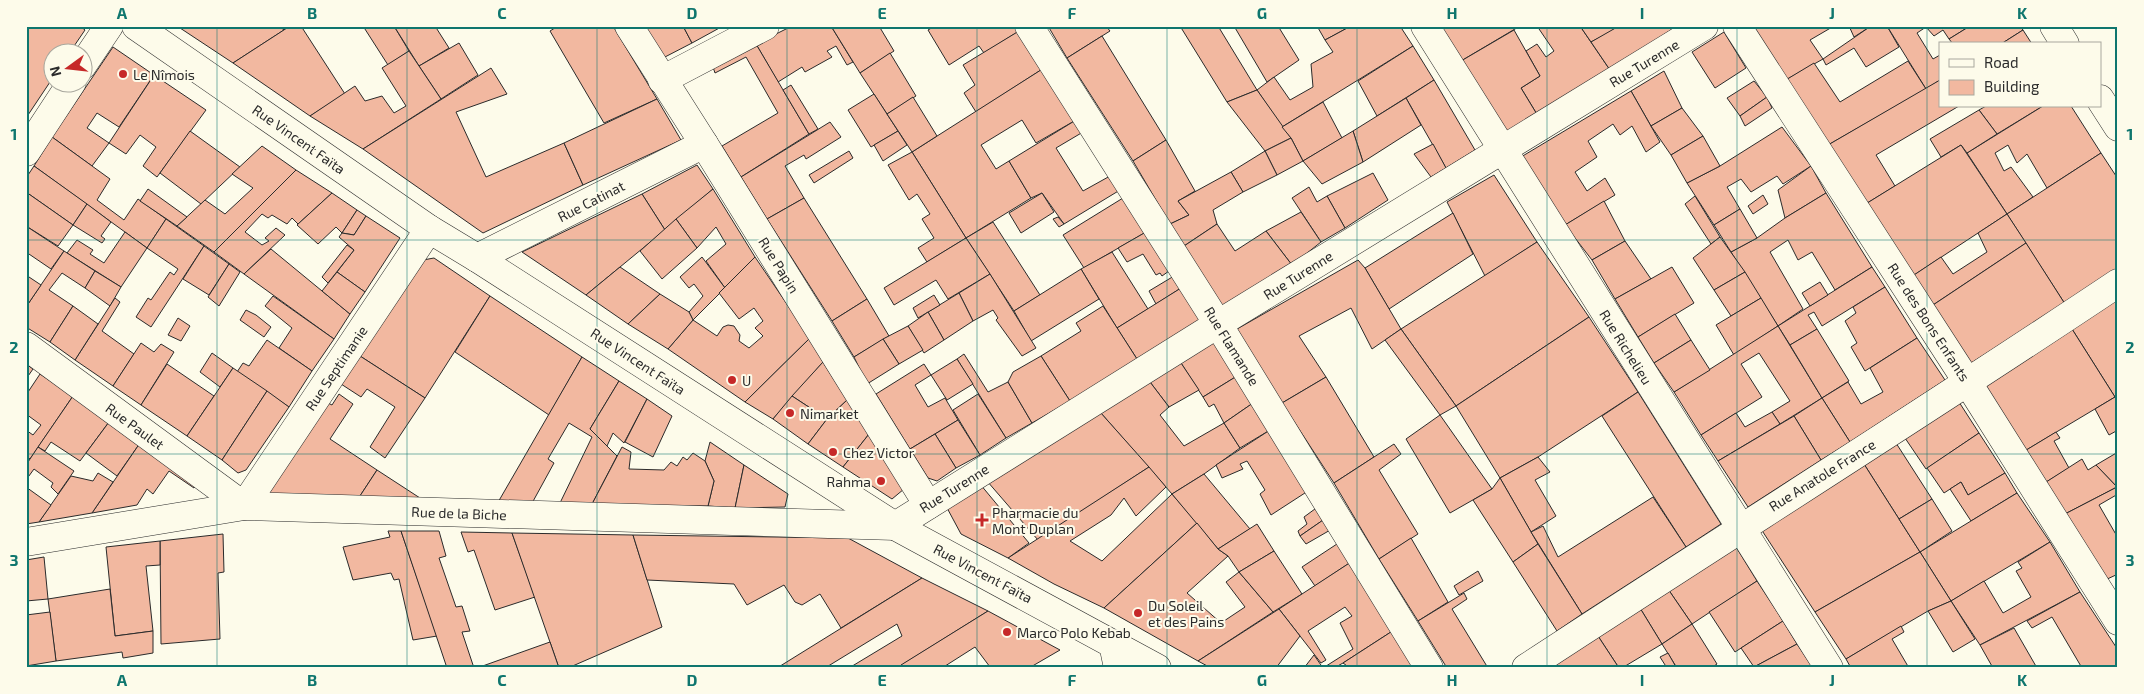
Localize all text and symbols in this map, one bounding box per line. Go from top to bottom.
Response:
text: A [117,3,128,22]
text: B [307,3,317,22]
text: C [497,3,507,22]
text: D [687,3,698,22]
text: E [877,3,887,22]
text: F [1068,3,1077,22]
text: G [1257,3,1267,22]
text: H [1446,3,1458,22]
text: I [1640,3,1644,22]
text: J [1829,3,1835,22]
text: K [2017,3,2028,22]
street label: Rue Turenne [1606,35,1682,91]
north arrow [42,42,92,92]
legend [1939,42,2102,108]
text: Road [1984,53,2019,71]
text: N [45,64,64,79]
place label: Le Nîmois [133,66,195,83]
marker: Le Nîmois [117,68,129,80]
text: Building [1984,77,2040,95]
street label: Rue Vincent Faïta [249,101,349,177]
text: 1 [11,124,17,143]
text: 1 [2127,124,2133,143]
street label: Rue Catinat [555,177,627,225]
street label: Rue Papin [755,234,803,296]
street label: Rue Turenne [1260,247,1336,303]
street label: Rue des Bons Enfants [1884,260,1974,384]
street label: Rue Flamande [1201,303,1263,389]
street label: Rue Richelieu [1596,306,1656,388]
street label: Rue Septimanie [301,322,371,414]
street label: Rue Vincent Faïta [588,324,688,398]
text: 2 [9,337,19,356]
text: 2 [2125,337,2135,356]
place label: U [742,372,751,389]
marker: U [726,374,738,386]
street label: Rue Paulet [102,399,168,453]
place label: Nimarket [800,405,859,422]
marker: Nimarket [784,407,796,419]
street label: Rue Anatole France [1766,435,1878,515]
place label: Chez Victor [843,444,915,461]
marker: Chez Victor [827,446,839,458]
street label: Rue Turenne [916,460,992,516]
place label: Rahma [827,473,871,490]
marker: Rahma [875,475,887,487]
street label: Rue de la Biche [411,503,507,523]
place label: Pharmacie du Mont Duplan [992,504,1079,537]
marker: Pharmacie du Mont Duplan [976,514,988,526]
street label: Rue Vincent Faïta [931,540,1035,606]
text: 3 [9,550,19,569]
text: 3 [2125,550,2135,569]
place label: Du Soleil et des Pains [1148,597,1224,630]
marker: Du Soleil et des Pains [1132,607,1144,619]
place label: Marco Polo Kebab [1017,624,1131,641]
marker: Marco Polo Kebab [1001,626,1013,638]
text: A [117,670,128,689]
text: B [307,670,317,689]
text: C [497,670,507,689]
text: D [687,670,698,689]
text: E [877,670,887,689]
text: F [1068,670,1077,689]
text: G [1257,670,1267,689]
text: H [1446,670,1458,689]
text: I [1640,670,1644,689]
text: J [1829,670,1835,689]
text: K [2017,670,2028,689]

